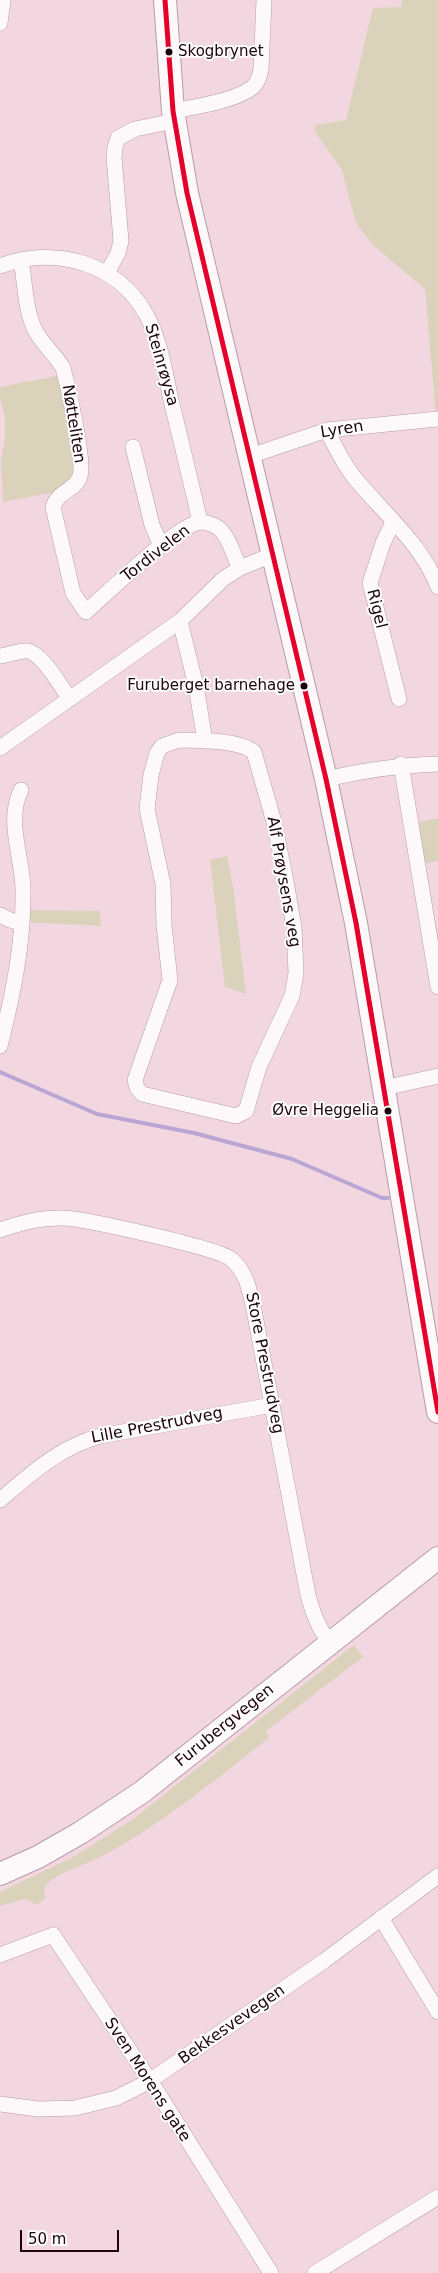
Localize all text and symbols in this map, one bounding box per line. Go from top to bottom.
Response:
place label: Skogbrynet [178,43,264,61]
marker: Skogbrynet [164,47,174,57]
street label: Steinrøysa [140,322,182,408]
street label: Nøtteliten [57,383,89,465]
street label: Lyren [319,417,365,443]
street label: Tordivelen [118,521,194,587]
street label: Rigel [362,587,390,631]
place label: Furuberget barnehage [127,677,295,695]
marker: Furuberget barnehage [299,681,309,691]
street label: Alf Prøysens veg [262,815,304,949]
place label: Øvre Heggelia [272,1102,379,1120]
marker: Øvre Heggelia [383,1106,393,1116]
street label: Store Prestrudveg [241,1291,287,1435]
street label: Lille Prestrudveg [90,1404,224,1448]
street label: Furubergvegen [172,1680,278,1772]
street label: Bekkesvevegen [175,1981,289,2069]
street label: Sven Morens gate [100,2014,194,2146]
scale bar [22,2220,121,2252]
text: 50 m [28,2230,66,2248]

